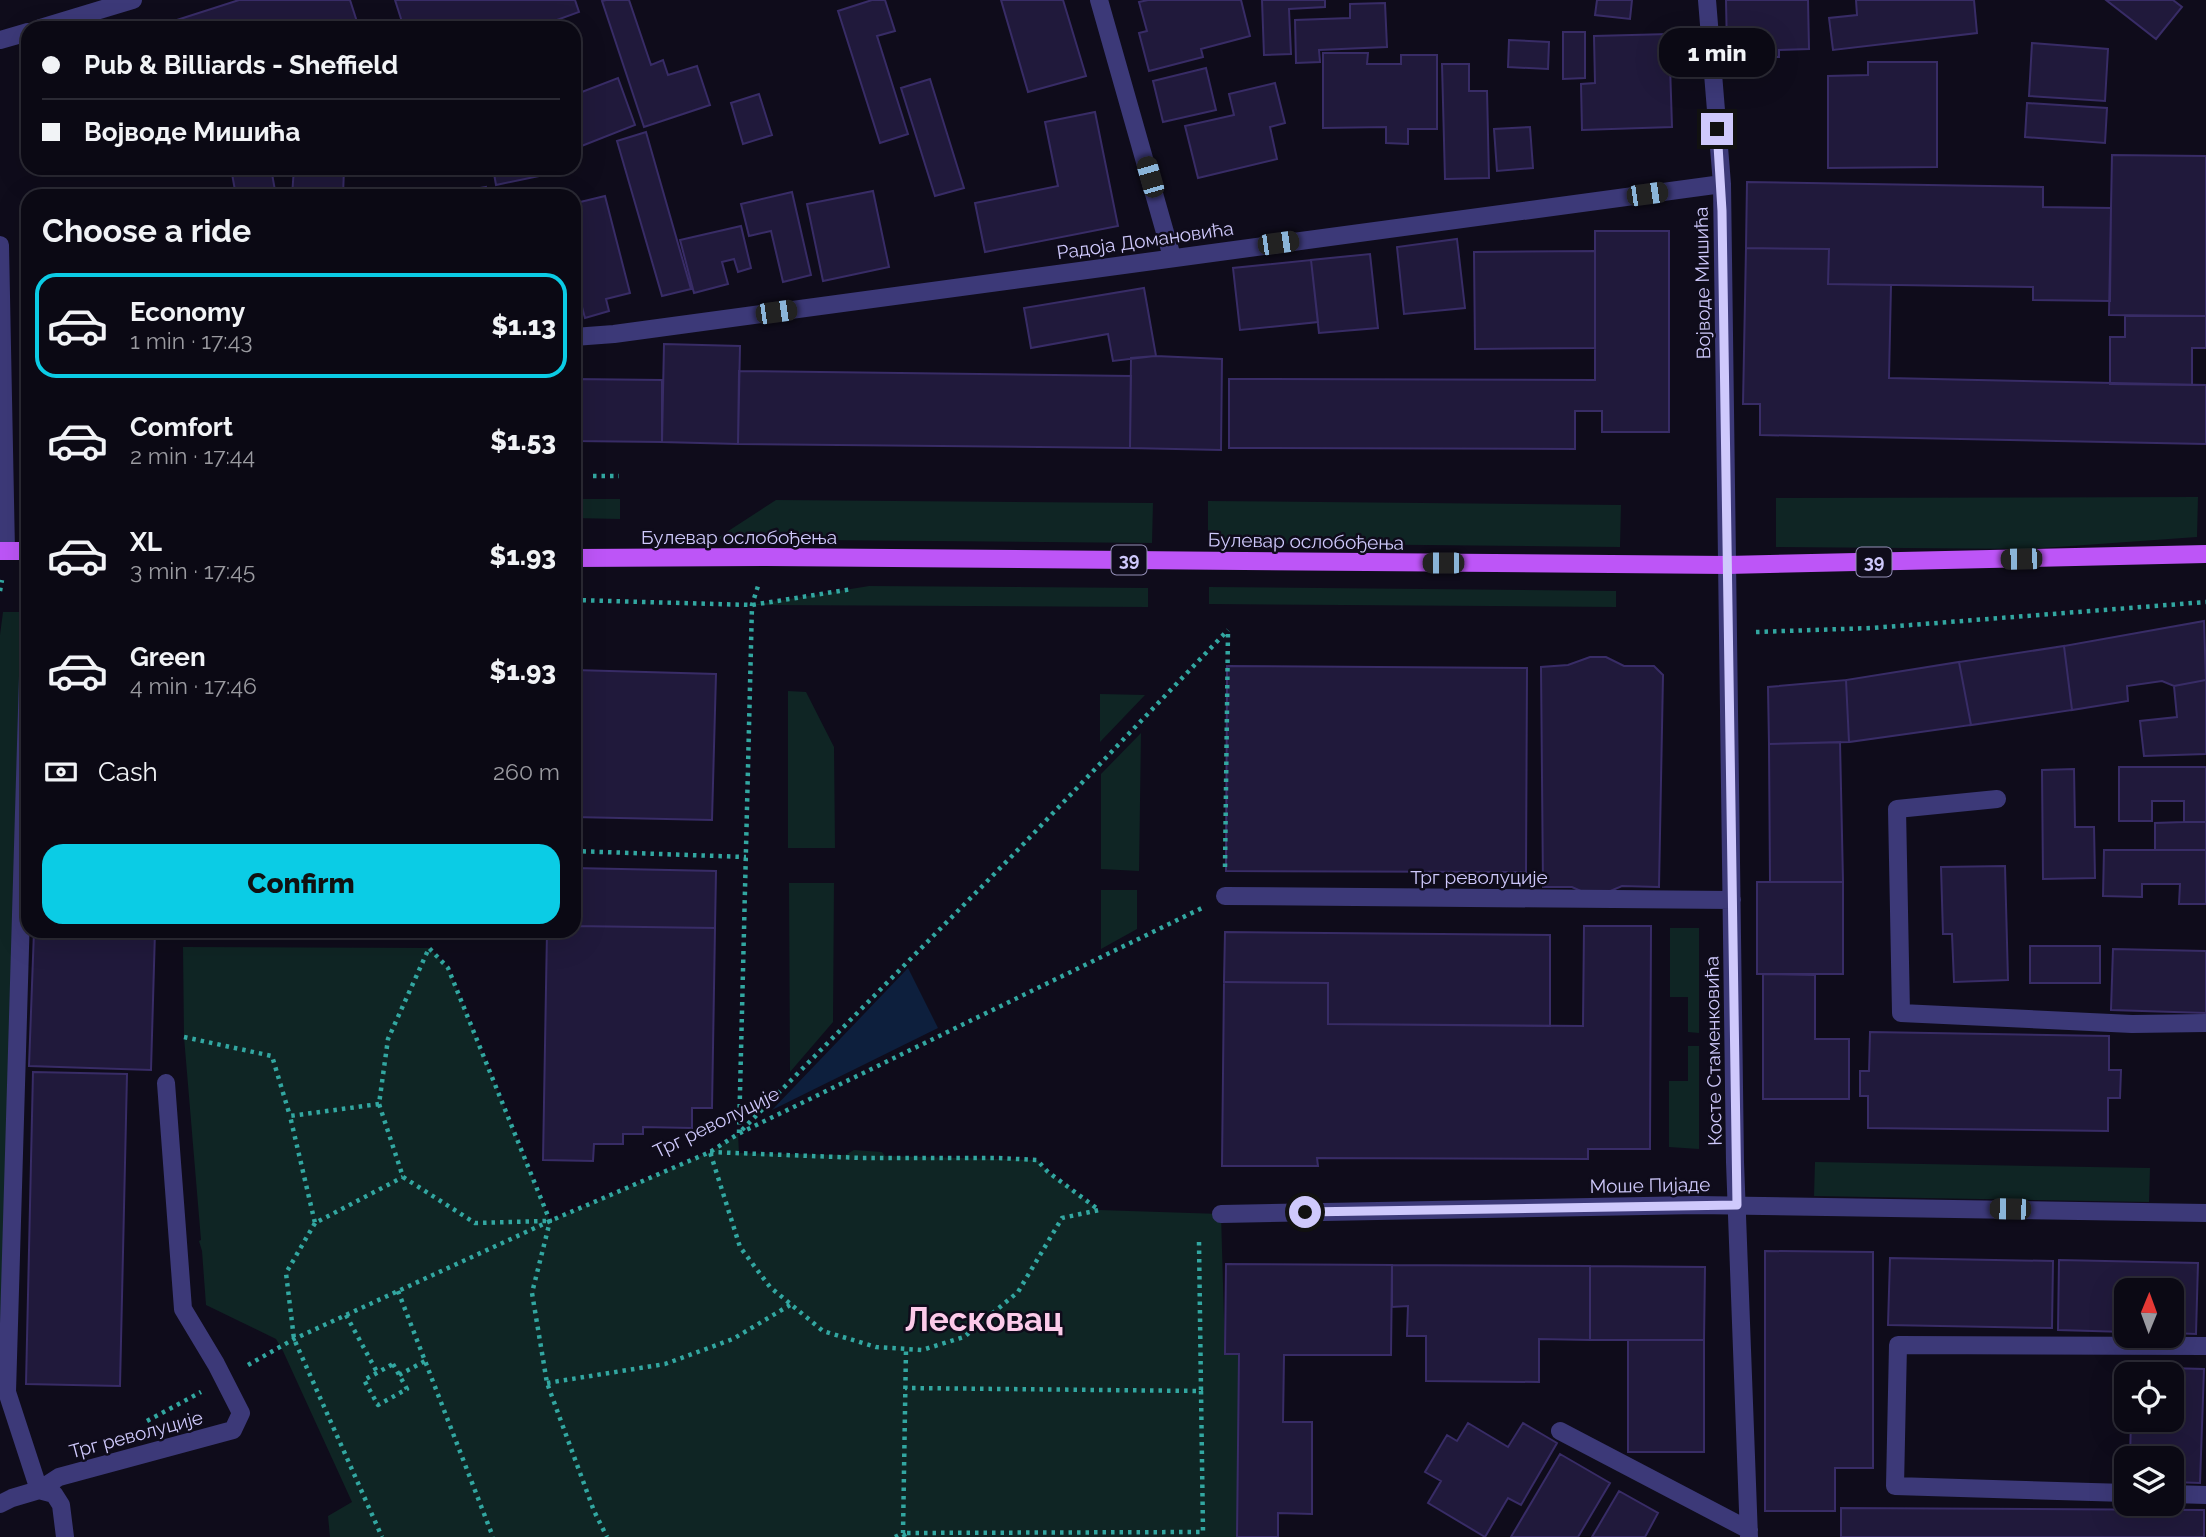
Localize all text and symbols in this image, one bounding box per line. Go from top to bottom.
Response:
callout: 1 min [1659,27,1775,76]
text: 1 min [1687,39,1747,66]
text: Pub & Billiards - Sheffield [84,50,398,80]
route end [1701,113,1733,145]
text: Војводе Мишића [84,117,301,147]
car [1135,154,1166,200]
car [1625,181,1670,207]
street label: Војводе Мишића [1690,207,1714,359]
text: Choose a ride [42,212,251,249]
street label: Радоја Домановића [1055,217,1235,263]
car [1256,230,1301,256]
icon: car [46,294,109,357]
text: Economy [130,297,245,327]
car [754,299,799,325]
text: $1.13 [491,311,556,341]
text: 1 min · 17:43 [130,327,253,354]
icon: car [46,409,109,472]
text: Comfort [130,412,233,442]
text: $1.53 [490,426,556,456]
text: 2 min · 17:44 [130,442,255,469]
icon: car [46,524,109,587]
street label: Булевар ослобођења [641,526,837,548]
text: XL [130,527,162,557]
street label: Булевар ослобођења [1208,528,1404,554]
text: $1.93 [490,541,556,571]
road number: 39 [1112,546,1146,574]
road number: 39 [1856,548,1892,576]
car [2000,548,2043,570]
car [1423,553,1465,574]
text: 3 min · 17:45 [130,557,255,584]
icon: car [46,639,109,702]
text: Green [130,642,206,672]
text: $1.93 [490,656,556,686]
text: 4 min · 17:46 [130,672,257,699]
icon: cash [42,753,80,791]
text: Cash [98,757,158,787]
text: 260 m [493,758,560,785]
button: Confirm [42,844,560,924]
street label: Трг револуције [1410,866,1548,888]
street label: Косте Стаменковића [1700,956,1726,1146]
street label: Трг револуције [649,1082,783,1162]
street label: Моше Пијаде [1590,1173,1710,1197]
route start [1289,1196,1321,1228]
car [1989,1198,2032,1220]
north arrow [2114,1278,2184,1348]
map controls [2114,1278,2184,1516]
district label: Лесковац [905,1300,1063,1339]
button: locate [2114,1362,2184,1432]
street label: Трг револуције [67,1406,205,1462]
button: layers [2114,1446,2184,1516]

